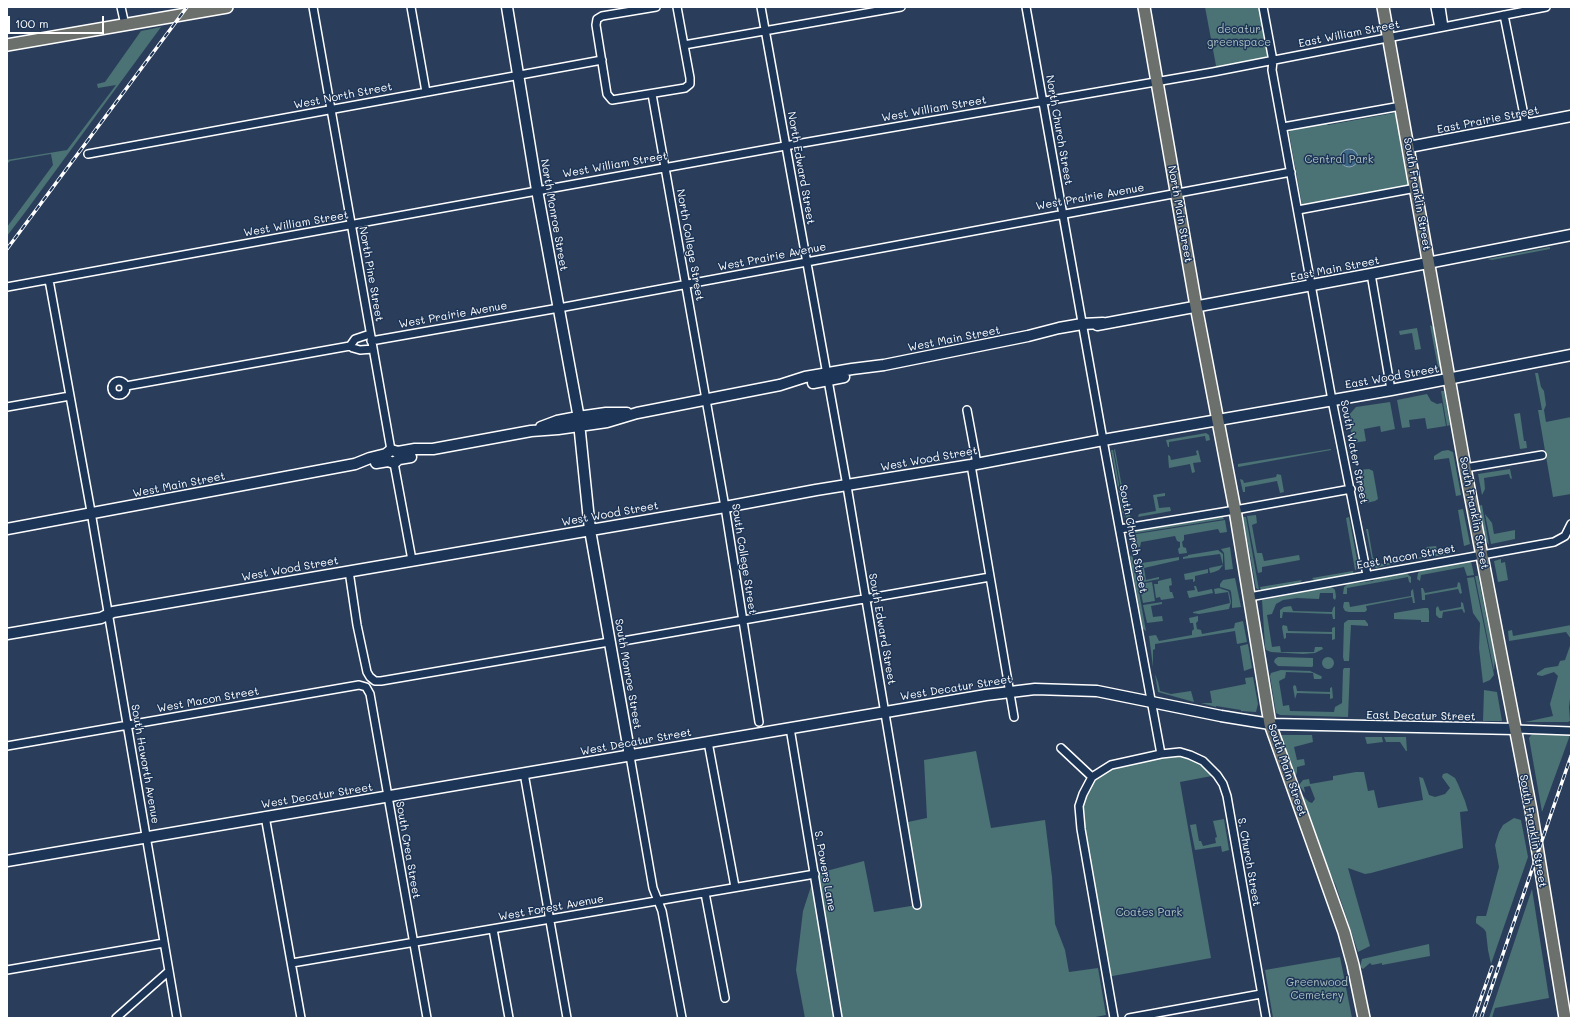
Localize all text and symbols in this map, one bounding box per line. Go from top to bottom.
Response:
scale bar [10,8,106,34]
text: 100 m [15,15,49,31]
street label: East William Street [1297,18,1401,50]
park label: decatur greenspace [1207,23,1271,49]
street label: North Church Street [1043,74,1075,186]
street label: West North Street [293,80,393,112]
street label: West William Street [881,93,987,125]
street label: East Prairie Street [1436,104,1540,136]
street label: North Edward Street [785,111,817,225]
street label: South Franklin Street [1401,136,1433,252]
street label: West William Street [562,149,668,181]
park label: Central Park [1304,153,1374,167]
street label: North Monroe Street [538,158,570,272]
street label: North Main Street [1165,164,1195,264]
street label: West Prairie Avenue [1035,181,1145,213]
street label: North College Street [674,188,706,302]
street label: West William Street [243,208,349,240]
street label: North Pine Street [356,225,386,323]
street label: West Prairie Avenue [717,240,827,274]
street label: East Main Street [1289,254,1381,284]
street label: West Prairie Avenue [398,299,508,331]
street label: West Main Street [907,324,1001,354]
street label: East Wood Street [1344,362,1440,392]
street label: South Water Street [1337,399,1371,505]
street label: West Wood Street [879,444,979,474]
street label: South Franklin Street [1457,456,1491,570]
street label: West Main Street [132,470,226,500]
street label: South Church Street [1116,484,1150,594]
street label: West Wood Street [560,499,660,529]
street label: South College Street [729,503,759,615]
street label: East Macon Street [1356,542,1456,572]
street label: West Wood Street [240,554,340,584]
street label: South Edward Street [866,572,898,686]
street label: South Monroe Street [612,618,644,730]
street label: West Decatur Street [899,673,1013,703]
street label: West Macon Street [156,685,260,715]
street label: South Haworth Avenue [128,703,162,825]
street label: East Decatur Street [1366,708,1476,724]
street label: South Main Street [1265,722,1309,818]
street label: West Decatur Street [579,726,693,758]
street label: South Franklin Street [1517,773,1549,889]
street label: West Decatur Street [260,781,374,811]
street label: South Crea Street [393,800,423,900]
street label: S. Church Street [1235,817,1263,907]
street label: S. Powers Lane [811,830,839,912]
street label: West Forest Avenue [497,892,605,924]
park label: Coates Park [1116,906,1182,920]
park label: Greenwood Cemetery [1286,976,1348,1002]

